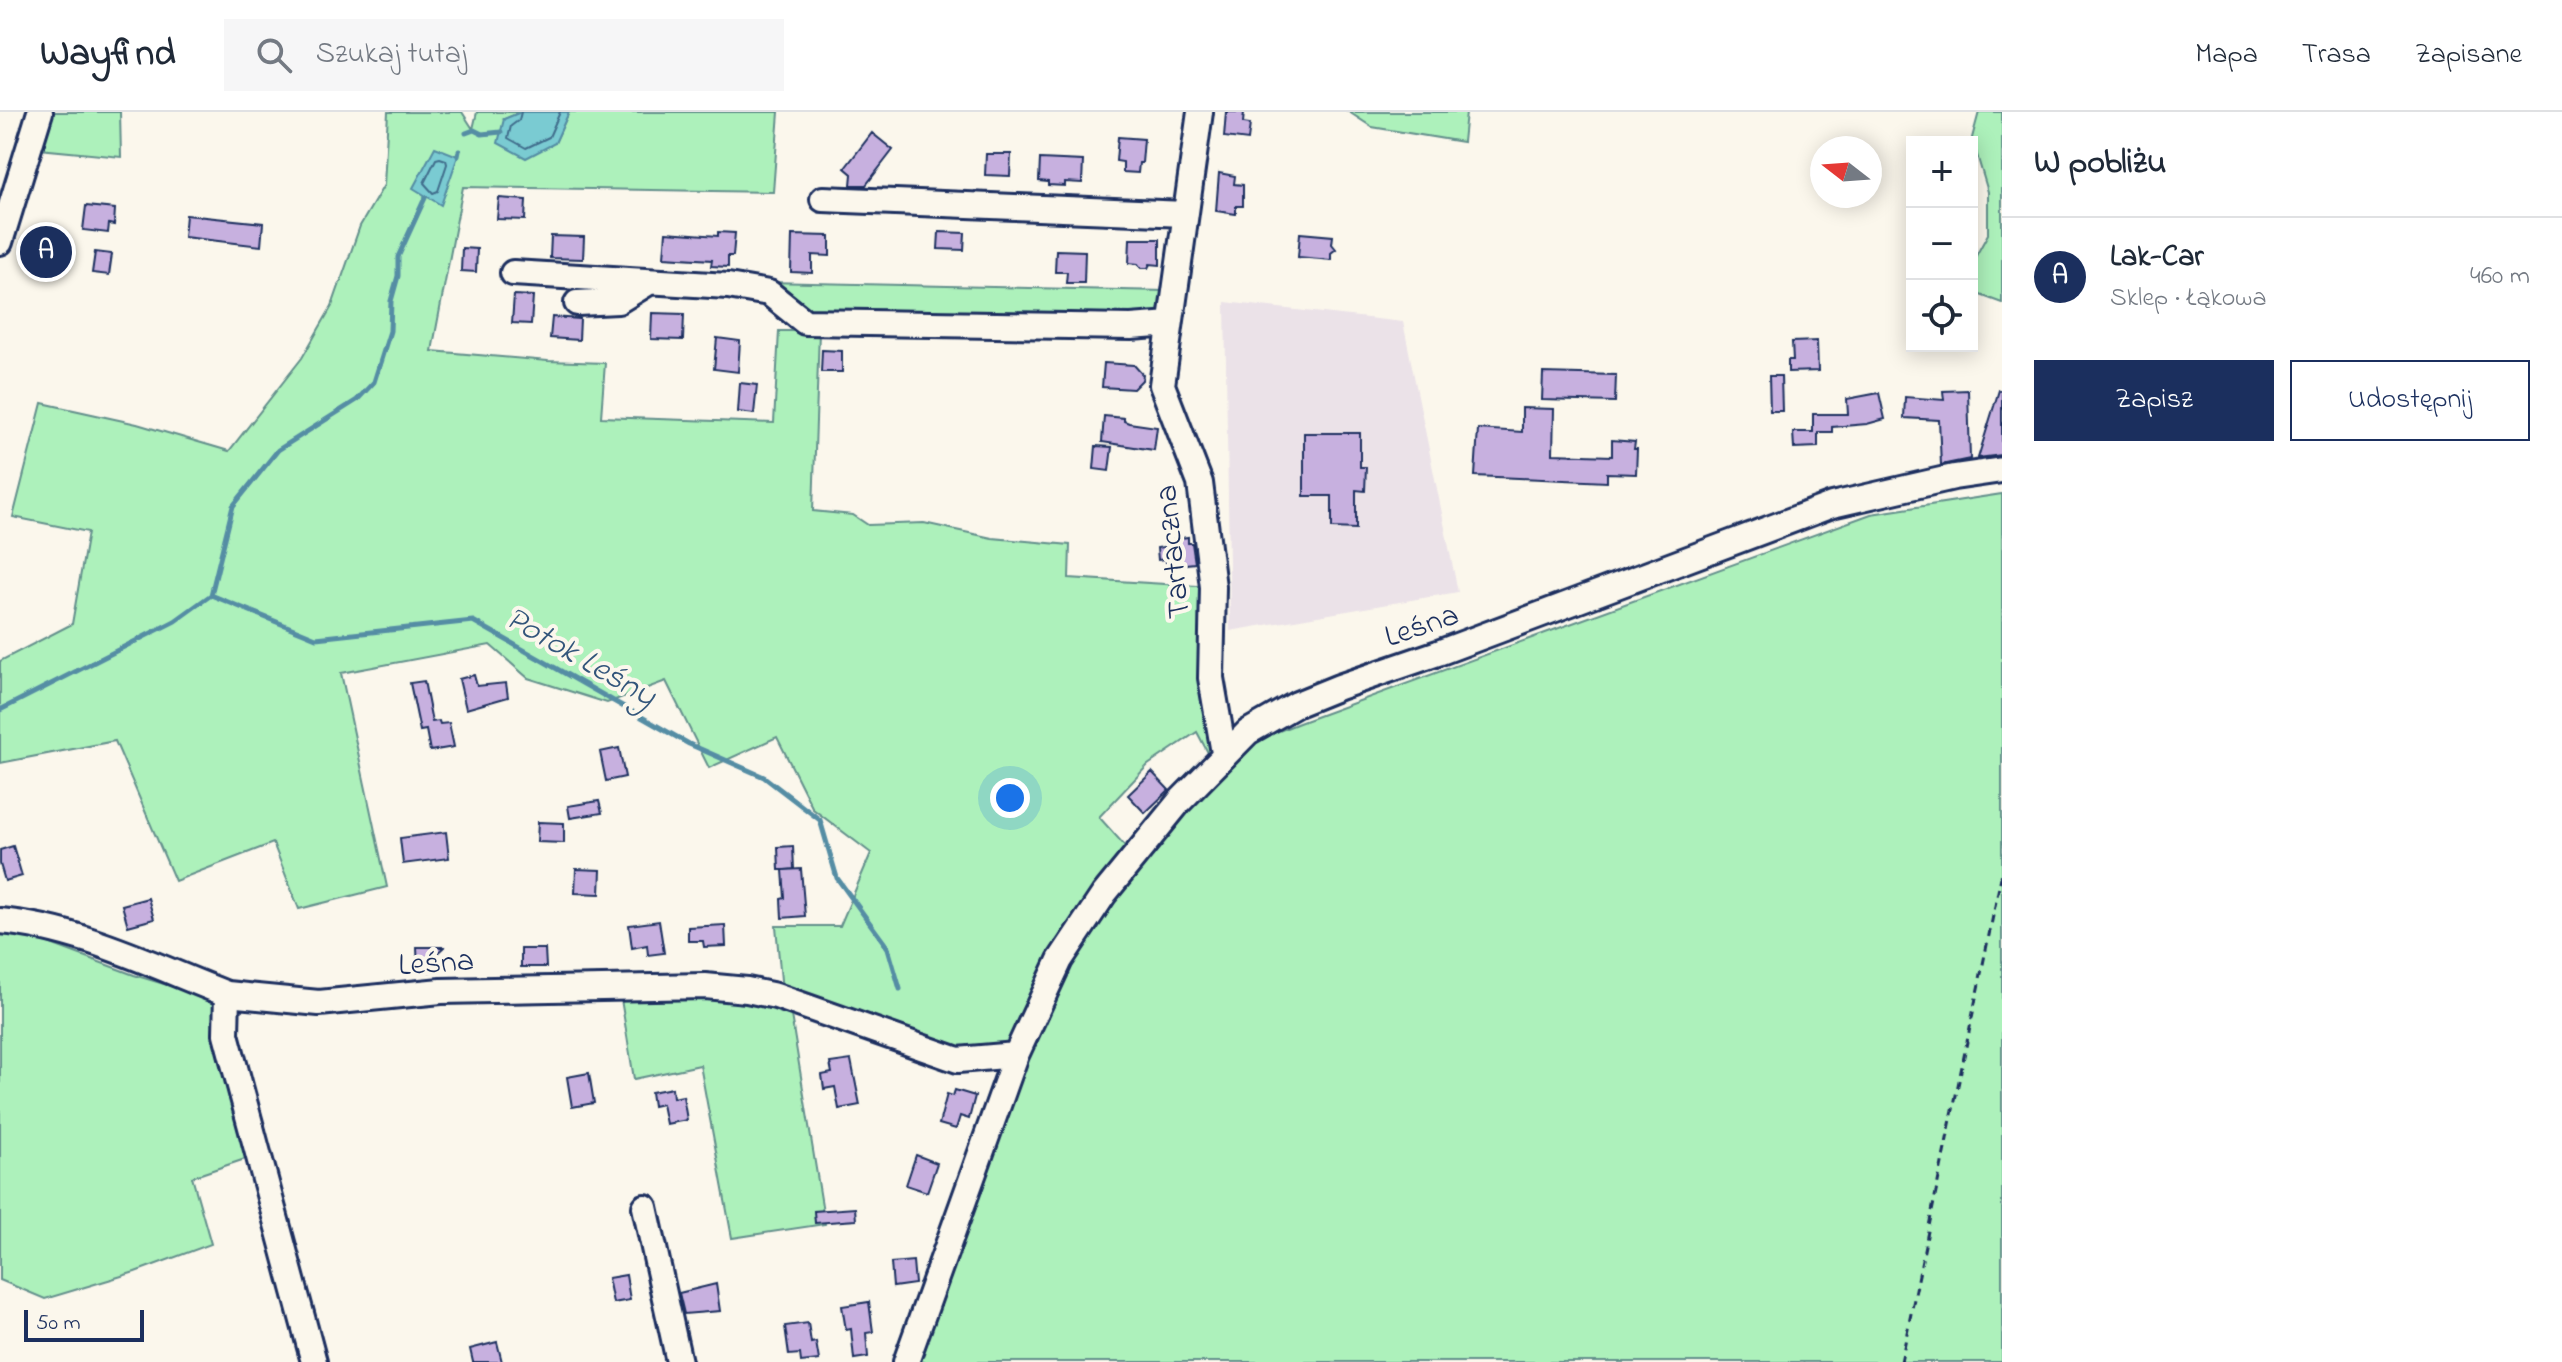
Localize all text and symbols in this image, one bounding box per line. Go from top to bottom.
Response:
search box [224,19,784,91]
text: Wayfind [40,27,176,83]
icon: search [252,33,296,77]
text: Szukaj tutaj [316,33,467,77]
text: Mapa [2195,35,2258,76]
text: Trasa [2302,35,2371,76]
text: Zapisane [2415,35,2522,76]
north arrow [1810,136,1882,208]
map controls [1906,136,1978,352]
button: + [1906,136,1978,208]
text: W pobliżu [2034,139,2166,189]
button: − [1906,208,1978,280]
pin: A [20,222,72,282]
text: Lak-Car [2110,236,2204,280]
text: A [2052,258,2068,296]
text: 460 m [2470,258,2530,296]
button: locate [1906,280,1978,352]
text: Sklep · Łąkowa [2110,280,2266,318]
button: Zapisz [2034,360,2274,441]
button: Udostępnij [2290,360,2530,441]
street label: Tartaczna [1144,482,1205,621]
street label: Leśna [1379,593,1465,662]
water label: Potok Leśny [495,595,666,723]
your location [990,778,1030,818]
street label: Leśna [397,938,476,991]
scale bar [24,1306,144,1342]
text: 50 m [36,1308,81,1340]

